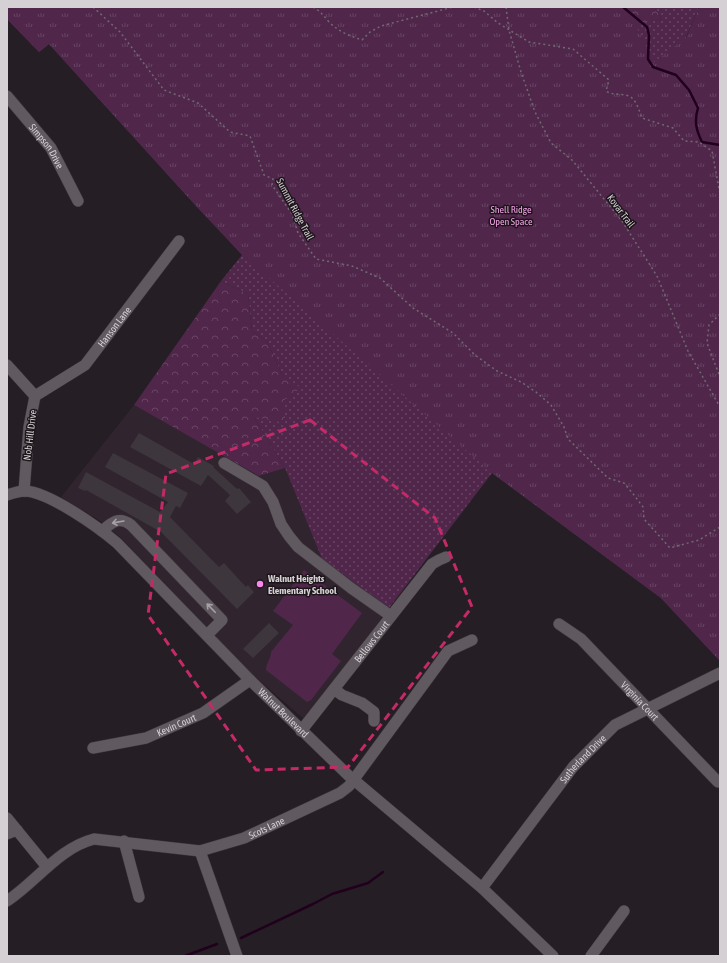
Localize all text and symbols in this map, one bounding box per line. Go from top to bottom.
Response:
street label: Simpson Drive [27,121,66,171]
street label: Summit Ridge Trail [274,176,316,242]
street label: Kovar Trail [605,192,637,230]
park label: Shell Ridge Open Space [489,204,533,227]
street label: Hanson Lane [95,304,133,349]
street label: Nob Hill Drive [21,409,39,461]
one-way arrow [111,518,124,526]
place label: Walnut Heights Elementary School [267,573,337,596]
marker: Walnut Heights Elementary School [255,579,265,589]
one-way arrow [206,603,215,613]
street label: Bellows Court [352,618,391,664]
street label: Virginia Court [619,679,661,722]
street label: Walnut Boulevard [256,686,311,740]
street label: Kevin Court [155,711,198,738]
street label: Sutherland Drive [558,732,608,785]
street label: Scots Lane [247,814,286,841]

